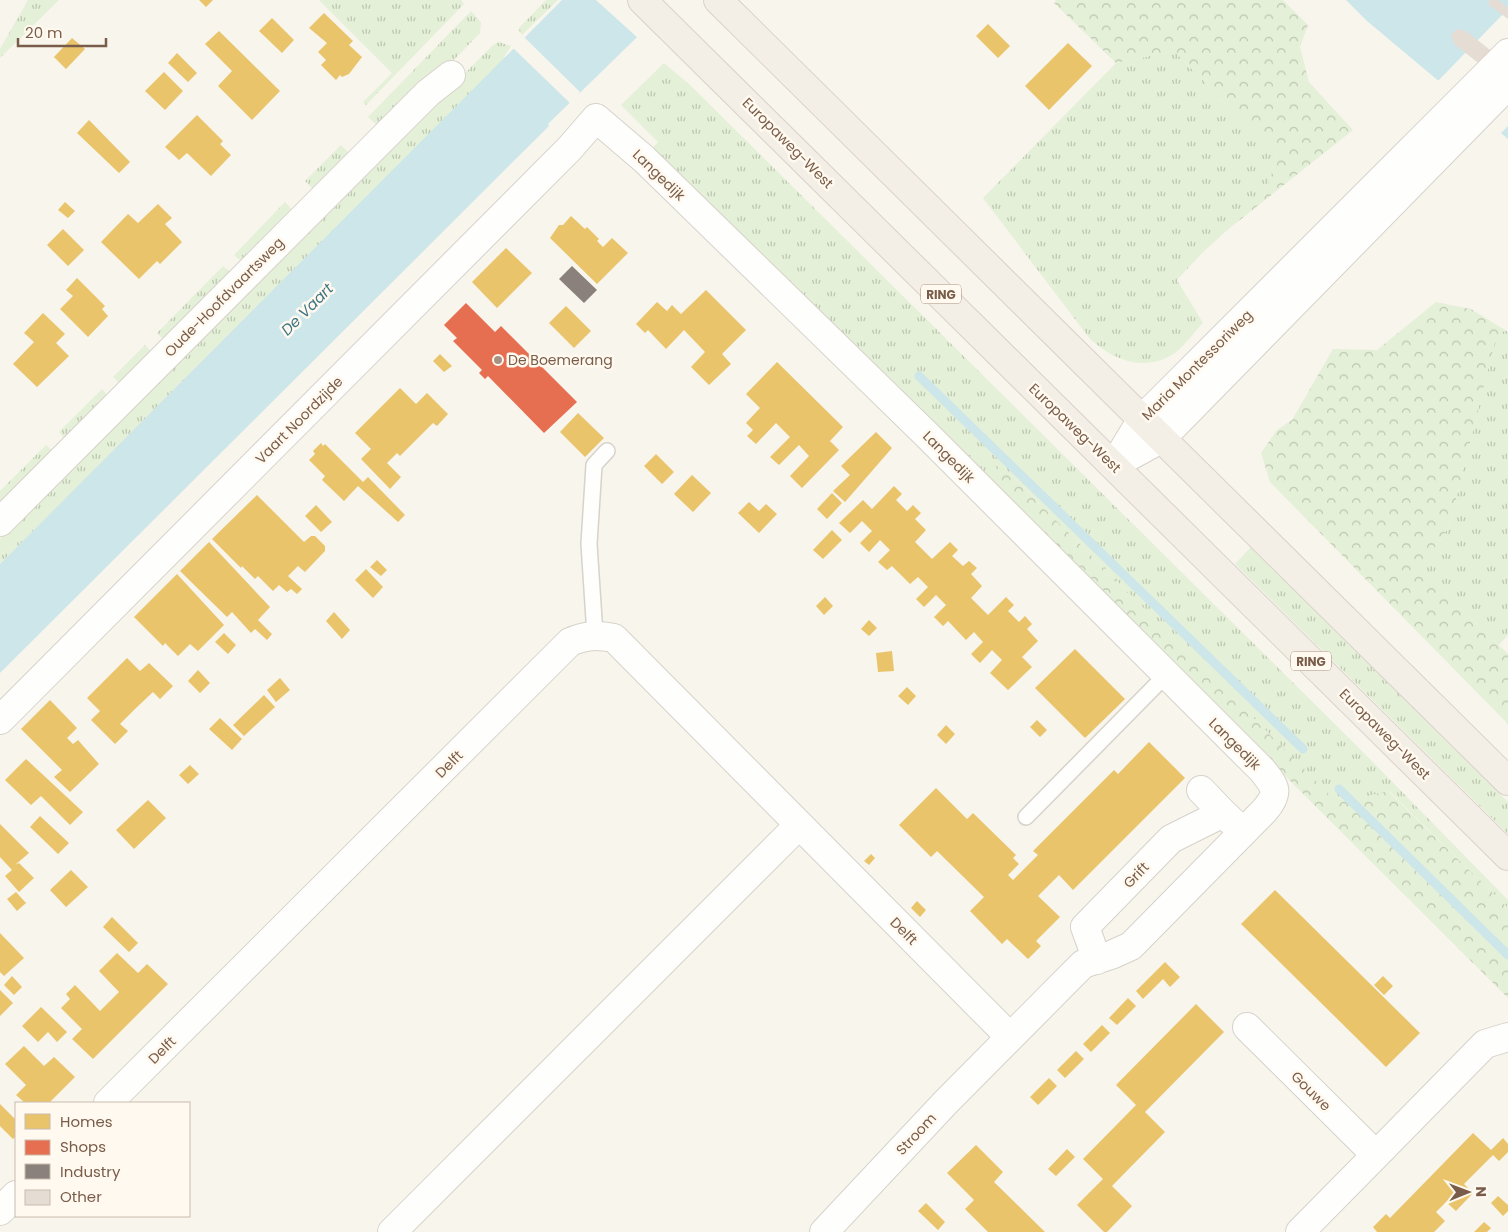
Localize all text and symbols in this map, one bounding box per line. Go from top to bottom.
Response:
scale bar [18,15,105,47]
text: 20 m [25,22,63,43]
street label: Europaweg-West [738,93,838,193]
street label: Langedijk [628,145,690,206]
street label: Oude-Hoofdvaartsweg [160,233,288,361]
water label: De Vaart [276,278,338,340]
road number: RING [921,284,961,304]
street label: Maria Montessoriweg [1137,305,1257,425]
place label: De Boemerang [508,350,613,370]
marker: De Boemerang [492,354,504,366]
street label: Vaart Noordzijde [251,372,347,468]
street label: Europaweg-West [1024,379,1126,477]
street label: Langedijk [919,427,980,488]
road number: RING [1291,651,1331,670]
street label: Europaweg-West [1335,684,1435,784]
street label: Langedijk [1205,714,1266,775]
street label: Delft [431,746,467,782]
street label: Grift [1119,858,1153,892]
street label: Delft [886,913,922,949]
street label: Delft [144,1032,180,1068]
street label: Gouwe [1287,1067,1336,1116]
legend [15,1102,190,1217]
street label: Stroom [891,1109,941,1159]
text: Homes [60,1111,113,1132]
text: Shops [60,1136,106,1157]
text: Industry [60,1161,121,1182]
north arrow [1443,1167,1493,1217]
text: Other [60,1186,102,1207]
text: N [1471,1186,1491,1197]

